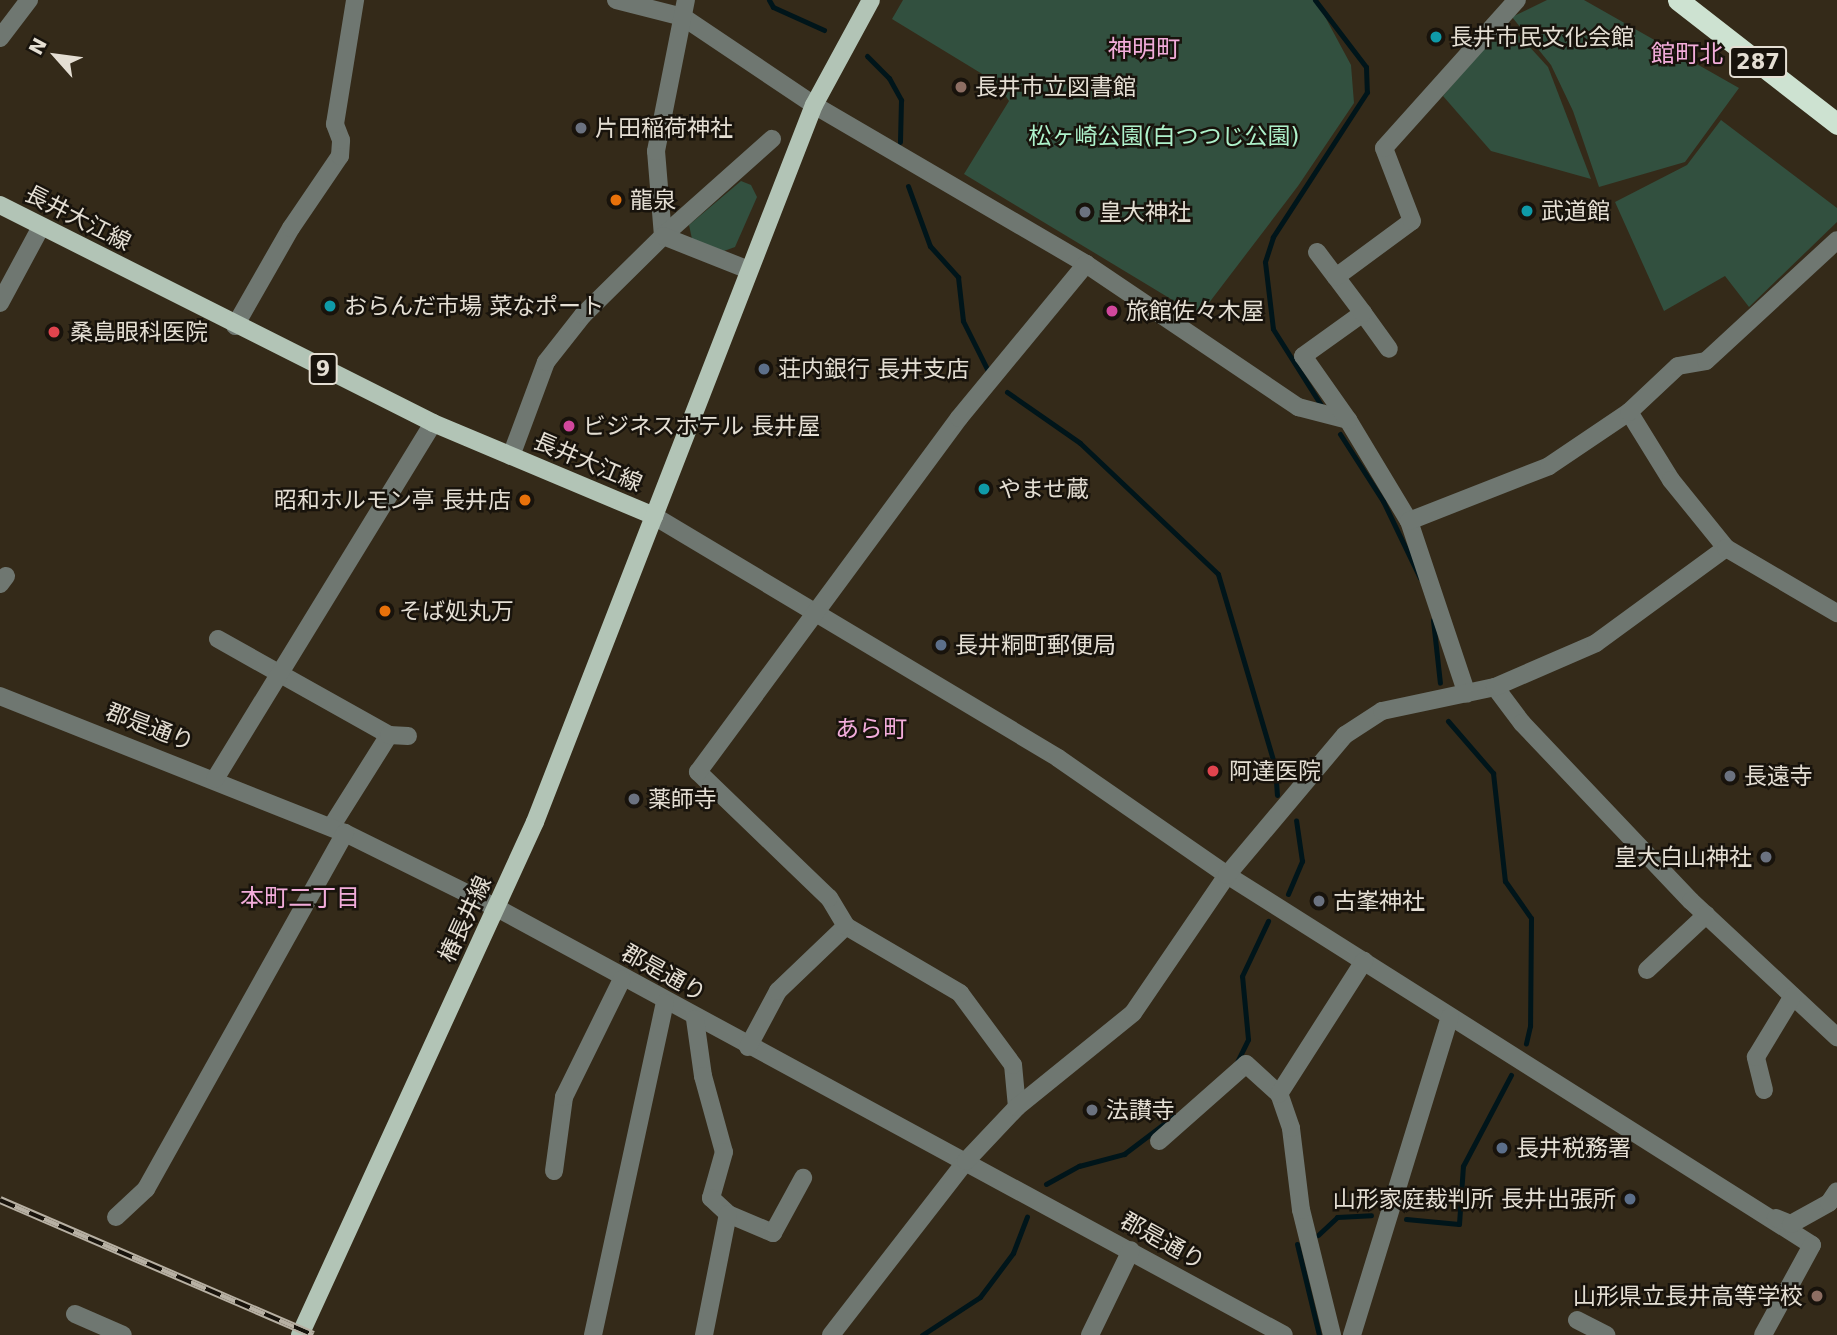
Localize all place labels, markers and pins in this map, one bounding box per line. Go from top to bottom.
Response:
place label: 長井市民文化会館 [1450,23,1634,51]
marker: 長井市民文化会館 [1428,29,1444,45]
place label: 長井市立図書館 [975,73,1136,101]
marker: 長井市立図書館 [953,79,969,95]
place label: 片田稲荷神社 [595,114,733,142]
marker: 片田稲荷神社 [573,120,589,136]
place label: 龍泉 [630,186,676,214]
marker: 龍泉 [608,192,624,208]
place label: 武道館 [1541,197,1610,225]
place label: 皇大神社 [1099,198,1191,226]
marker: 武道館 [1519,203,1535,219]
marker: 皇大神社 [1077,204,1093,220]
place label: おらんだ市場 菜なポート [344,292,604,320]
place label: 旅館佐々木屋 [1126,297,1264,325]
marker: おらんだ市場 菜なポート [322,298,338,314]
marker: 旅館佐々木屋 [1104,303,1120,319]
place label: 桑島眼科医院 [70,318,208,346]
marker: 桑島眼科医院 [44,322,64,342]
place label: 荘内銀行 長井支店 [778,355,969,383]
marker: 荘内銀行 長井支店 [756,361,772,377]
place label: ビジネスホテル 長井屋 [583,412,820,440]
marker: ビジネスホテル 長井屋 [561,418,577,434]
place label: やませ蔵 [998,475,1090,503]
marker: やませ蔵 [976,481,992,497]
place label: 昭和ホルモン亭 長井店 [274,486,511,514]
marker: 昭和ホルモン亭 長井店 [517,492,533,508]
place label: そば処丸万 [399,597,514,625]
marker: そば処丸万 [377,603,393,619]
place label: 長井粡町郵便局 [955,631,1116,659]
marker: 長井粡町郵便局 [933,637,949,653]
place label: 阿達医院 [1229,757,1321,785]
marker: 阿達医院 [1203,761,1223,781]
place label: 長遠寺 [1744,762,1813,790]
marker: 長遠寺 [1722,768,1738,784]
place label: 薬師寺 [648,785,717,813]
marker: 薬師寺 [626,791,642,807]
place label: 皇大白山神社 [1614,843,1752,871]
marker: 皇大白山神社 [1758,849,1774,865]
place label: 古峯神社 [1333,887,1425,915]
marker: 古峯神社 [1311,893,1327,909]
place label: 法讃寺 [1106,1096,1175,1124]
marker: 法讃寺 [1084,1102,1100,1118]
place label: 長井税務署 [1516,1134,1631,1162]
marker: 長井税務署 [1494,1140,1510,1156]
place label: 山形家庭裁判所 長井出張所 [1333,1185,1616,1213]
marker: 山形家庭裁判所 長井出張所 [1622,1191,1638,1207]
place label: 山形県立長井高等学校 [1573,1282,1803,1310]
marker: 山形県立長井高等学校 [1809,1288,1825,1304]

